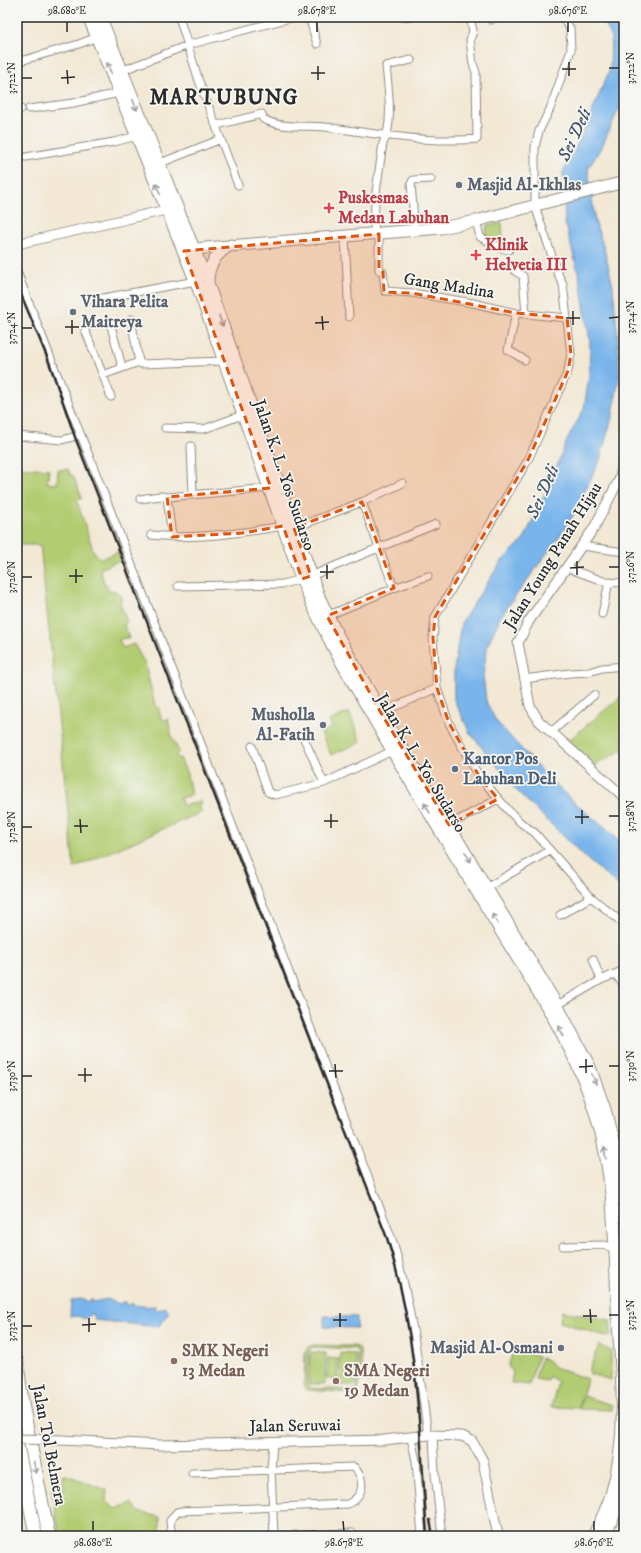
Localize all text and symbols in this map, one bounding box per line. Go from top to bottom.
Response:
text: 98.680°E [47,5,86,17]
text: 98.678°E [297,5,336,17]
text: 98.676°E [548,5,587,17]
text: 3.722°N [625,52,637,84]
text: 3.722°N [6,62,18,94]
one-way arrow [105,63,113,75]
district label: MARTUBUNG [150,85,298,111]
one-way arrow [131,99,139,111]
water label: Sei Deli [553,104,597,166]
place label: Masjid Al-Ikhlas [467,174,581,196]
marker: Masjid Al-Ikhlas [454,180,464,190]
one-way arrow [154,183,161,195]
place label: Puskesmas Medan Labuhan [338,187,449,229]
marker: Puskesmas Medan Labuhan [323,202,335,214]
place label: Klinik Helvetia III [485,234,567,276]
marker: Klinik Helvetia III [470,249,482,261]
street label: Gang Madina [402,268,497,304]
place label: Vihara Pelita Maitreya [80,291,169,333]
text: 3.724°N [625,301,637,333]
marker: Vihara Pelita Maitreya [68,307,78,317]
text: 3.724°N [6,312,18,344]
one-way arrow [218,315,226,327]
street label: Jalan K. L. Yos Sudarso [247,395,320,554]
water label: Sei Deli [521,461,565,523]
street label: Jalan Young Panah Hijau [498,478,607,635]
text: 3.726°N [625,551,637,583]
text: 3.726°N [6,561,18,593]
street label: Jalan K. L. Yos Sudarso [370,688,471,837]
place label: Musholla Al-Fatih [251,704,316,746]
marker: Musholla Al-Fatih [318,720,328,730]
place label: Kantor Pos Labuhan Deli [463,748,557,790]
marker: Kantor Pos Labuhan Deli [450,764,460,774]
text: 3.728°N [625,800,637,832]
one-way arrow [423,802,431,814]
text: 3.728°N [6,811,18,843]
one-way arrow [464,851,472,863]
one-way arrow [490,913,498,925]
one-way arrow [556,1025,564,1037]
text: 3.730°N [625,1050,637,1082]
text: 3.730°N [6,1060,18,1092]
one-way arrow [591,1073,599,1085]
one-way arrow [601,1147,609,1160]
text: 3.732°N [625,1300,637,1330]
text: 3.732°N [6,1311,18,1341]
place label: Masjid Al-Osmani [430,1337,554,1359]
place label: SMK Negeri 13 Medan [182,1340,269,1382]
marker: Masjid Al-Osmani [556,1343,566,1353]
marker: SMK Negeri 13 Medan [169,1356,179,1366]
place label: SMA Negeri 19 Medan [344,1360,430,1402]
marker: SMA Negeri 19 Medan [331,1376,341,1386]
street label: Jalan Tol Belmera [26,1381,72,1508]
street label: Jalan Seruwai [247,1414,341,1438]
one-way arrow [31,1461,39,1474]
text: 98.680°E [73,1537,112,1549]
text: 98.678°E [324,1537,363,1549]
text: 98.676°E [574,1537,613,1549]

